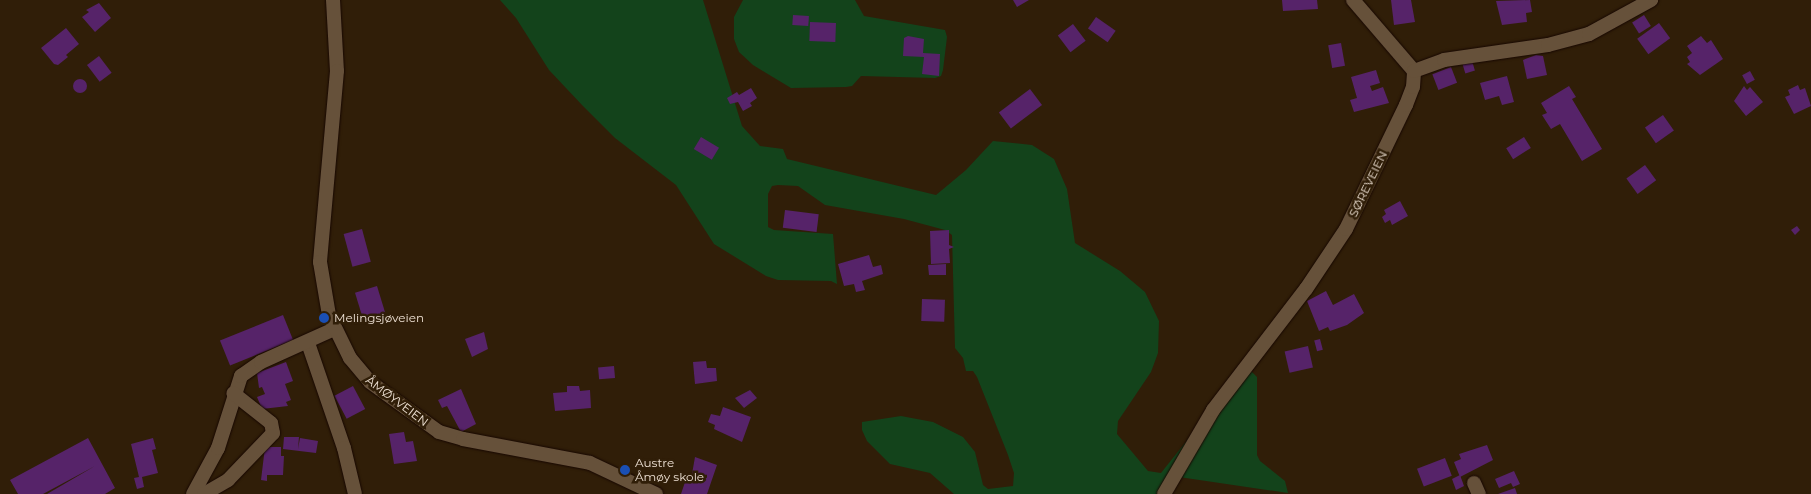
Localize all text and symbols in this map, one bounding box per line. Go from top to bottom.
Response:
street label: SØREVEIEN [1346,149,1390,219]
place label: Melingsjøveien [334,311,424,325]
marker: Melingsjøveien [318,312,330,324]
street label: ÅMØYVEIEN [363,373,431,429]
place label: Austre Åmøy skole [635,456,704,484]
marker: Austre Åmøy skole [619,464,631,476]

